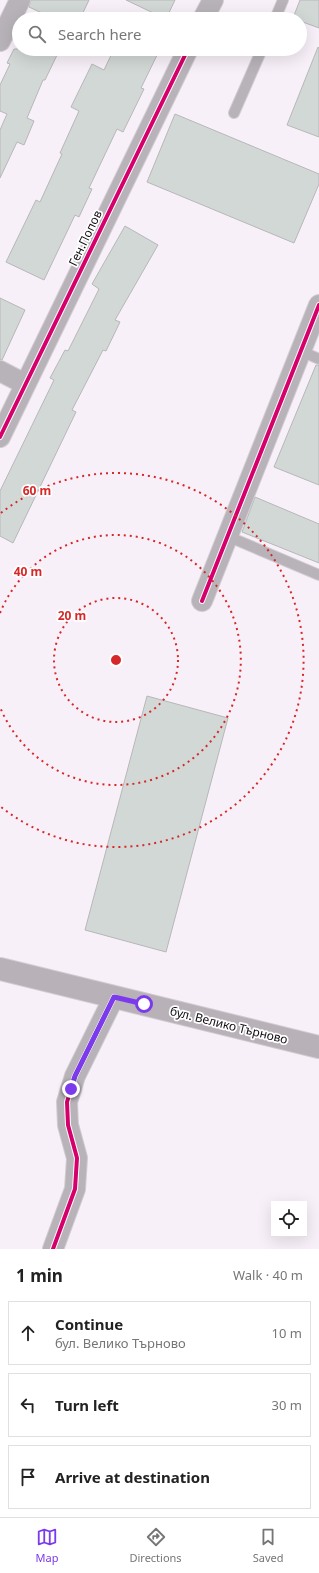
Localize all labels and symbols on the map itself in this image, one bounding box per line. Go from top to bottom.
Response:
street label: Ген.Попов [64,207,106,269]
text: 60 m [23,482,51,499]
text: 40 m [14,563,42,580]
text: 20 m [58,607,86,624]
centre of rings [109,653,123,667]
route start [135,995,153,1013]
street label: бул. Велико Търново [168,1002,290,1048]
route end [62,1080,80,1098]

